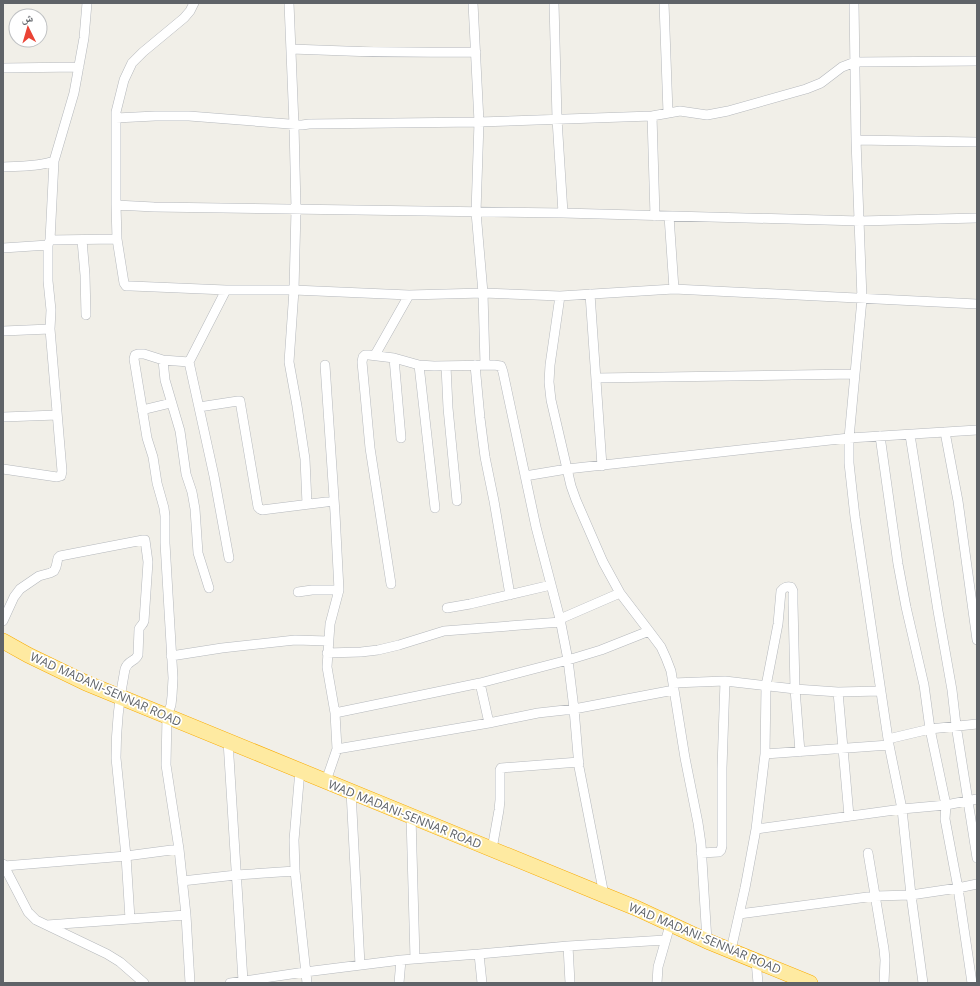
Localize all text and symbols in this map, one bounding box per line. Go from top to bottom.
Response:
north arrow [8,8,48,48]
text: ش [21,10,34,27]
street label: WAD MADANI-SENNAR ROAD [28,648,184,730]
street label: WAD MADANI-SENNAR ROAD [326,775,484,853]
street label: WAD MADANI-SENNAR ROAD [626,898,784,978]

